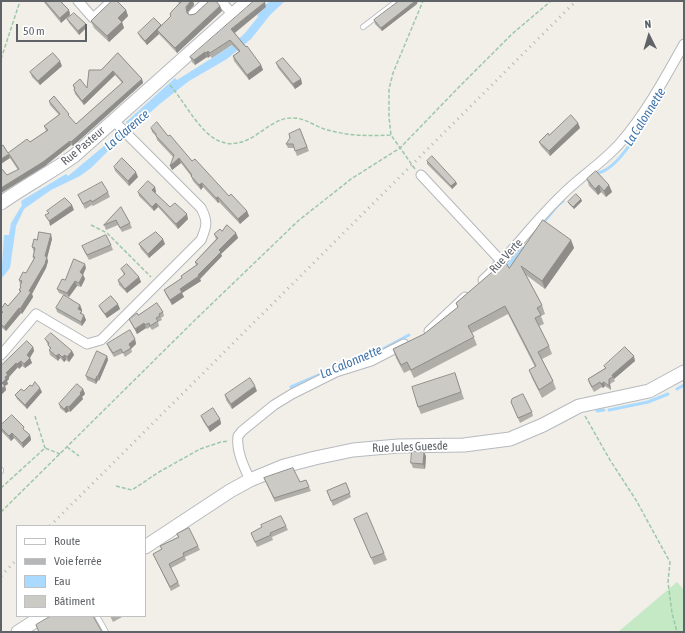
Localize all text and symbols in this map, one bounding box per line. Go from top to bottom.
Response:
scale bar [18,16,89,42]
north arrow [629,16,669,56]
text: N [644,18,652,30]
text: 50 m [23,24,45,38]
water label: La Calonnette [621,85,669,149]
water label: La Clarence [101,106,153,154]
street label: Rue Pasteur [58,124,108,168]
street label: Rue Verte [486,236,526,276]
water label: La Calonnette [318,342,384,382]
street label: Rue Jules Guesde [372,438,448,456]
legend [16,525,146,617]
text: Route [54,534,80,548]
text: Voie ferrée [54,554,102,568]
text: Eau [54,574,71,588]
text: Bâtiment [54,594,95,608]

